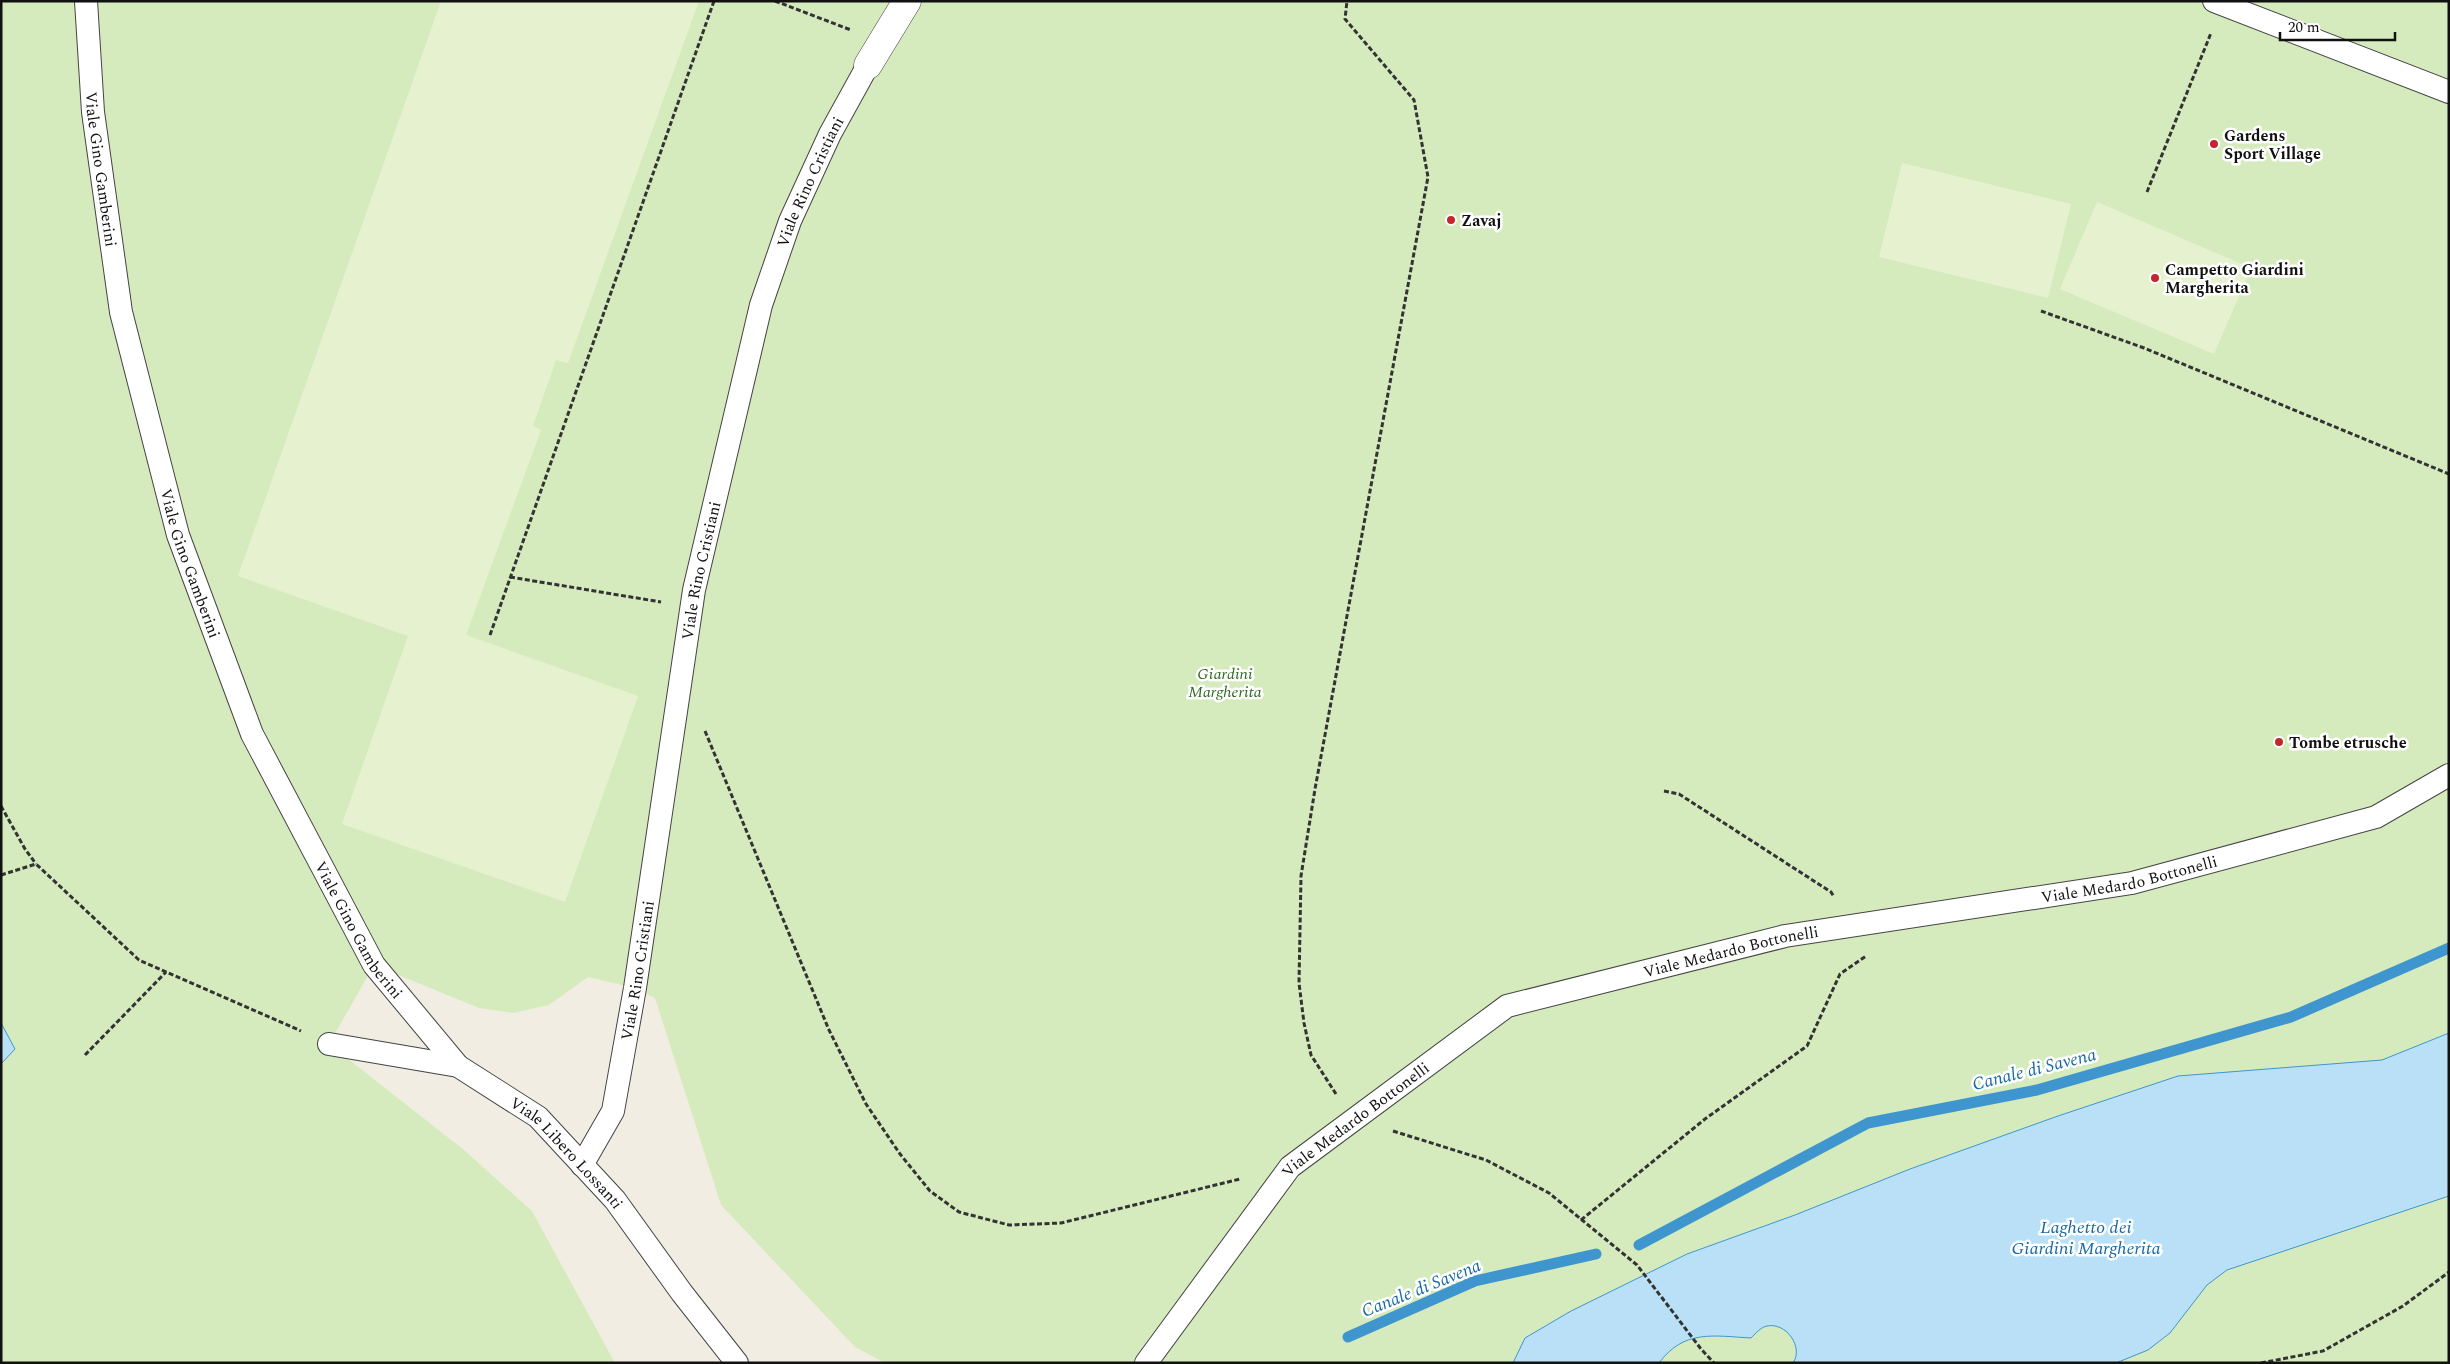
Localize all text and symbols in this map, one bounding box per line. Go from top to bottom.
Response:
scale bar [2280,10,2395,42]
text: 20 m [2288,16,2320,39]
street label: Viale Gino Gamberini [79,91,123,249]
street label: Viale Rino Cristiani [771,112,850,251]
place label: Gardens Sport Village [2224,124,2321,166]
marker: Gardens Sport Village [2208,138,2220,150]
place label: Zavaj [1461,209,1502,233]
marker: Zavaj [1445,214,1457,226]
place label: Campetto Giardini Margherita [2165,258,2304,300]
marker: Campetto Giardini Margherita [2149,272,2161,284]
street label: Viale Gino Gamberini [154,486,226,642]
street label: Viale Rino Cristiani [676,499,727,642]
park label: Giardini Margherita [1188,662,1262,704]
place label: Tombe etrusche [2289,731,2407,755]
marker: Tombe etrusche [2273,736,2285,748]
street label: Viale Medardo Bottonelli [2039,849,2220,910]
street label: Viale Gino Gamberini [308,857,408,1004]
street label: Viale Rino Cristiani [615,899,661,1042]
street label: Viale Medardo Bottonelli [1641,920,1820,984]
water label: Canale di Savena [1969,1041,2099,1098]
street label: Viale Medardo Bottonelli [1276,1056,1435,1182]
street label: Viale Libero Lossanti [505,1091,629,1214]
water label: Laghetto dei Giardini Margherita [2011,1214,2161,1262]
water label: Canale di Savena [1357,1252,1485,1325]

